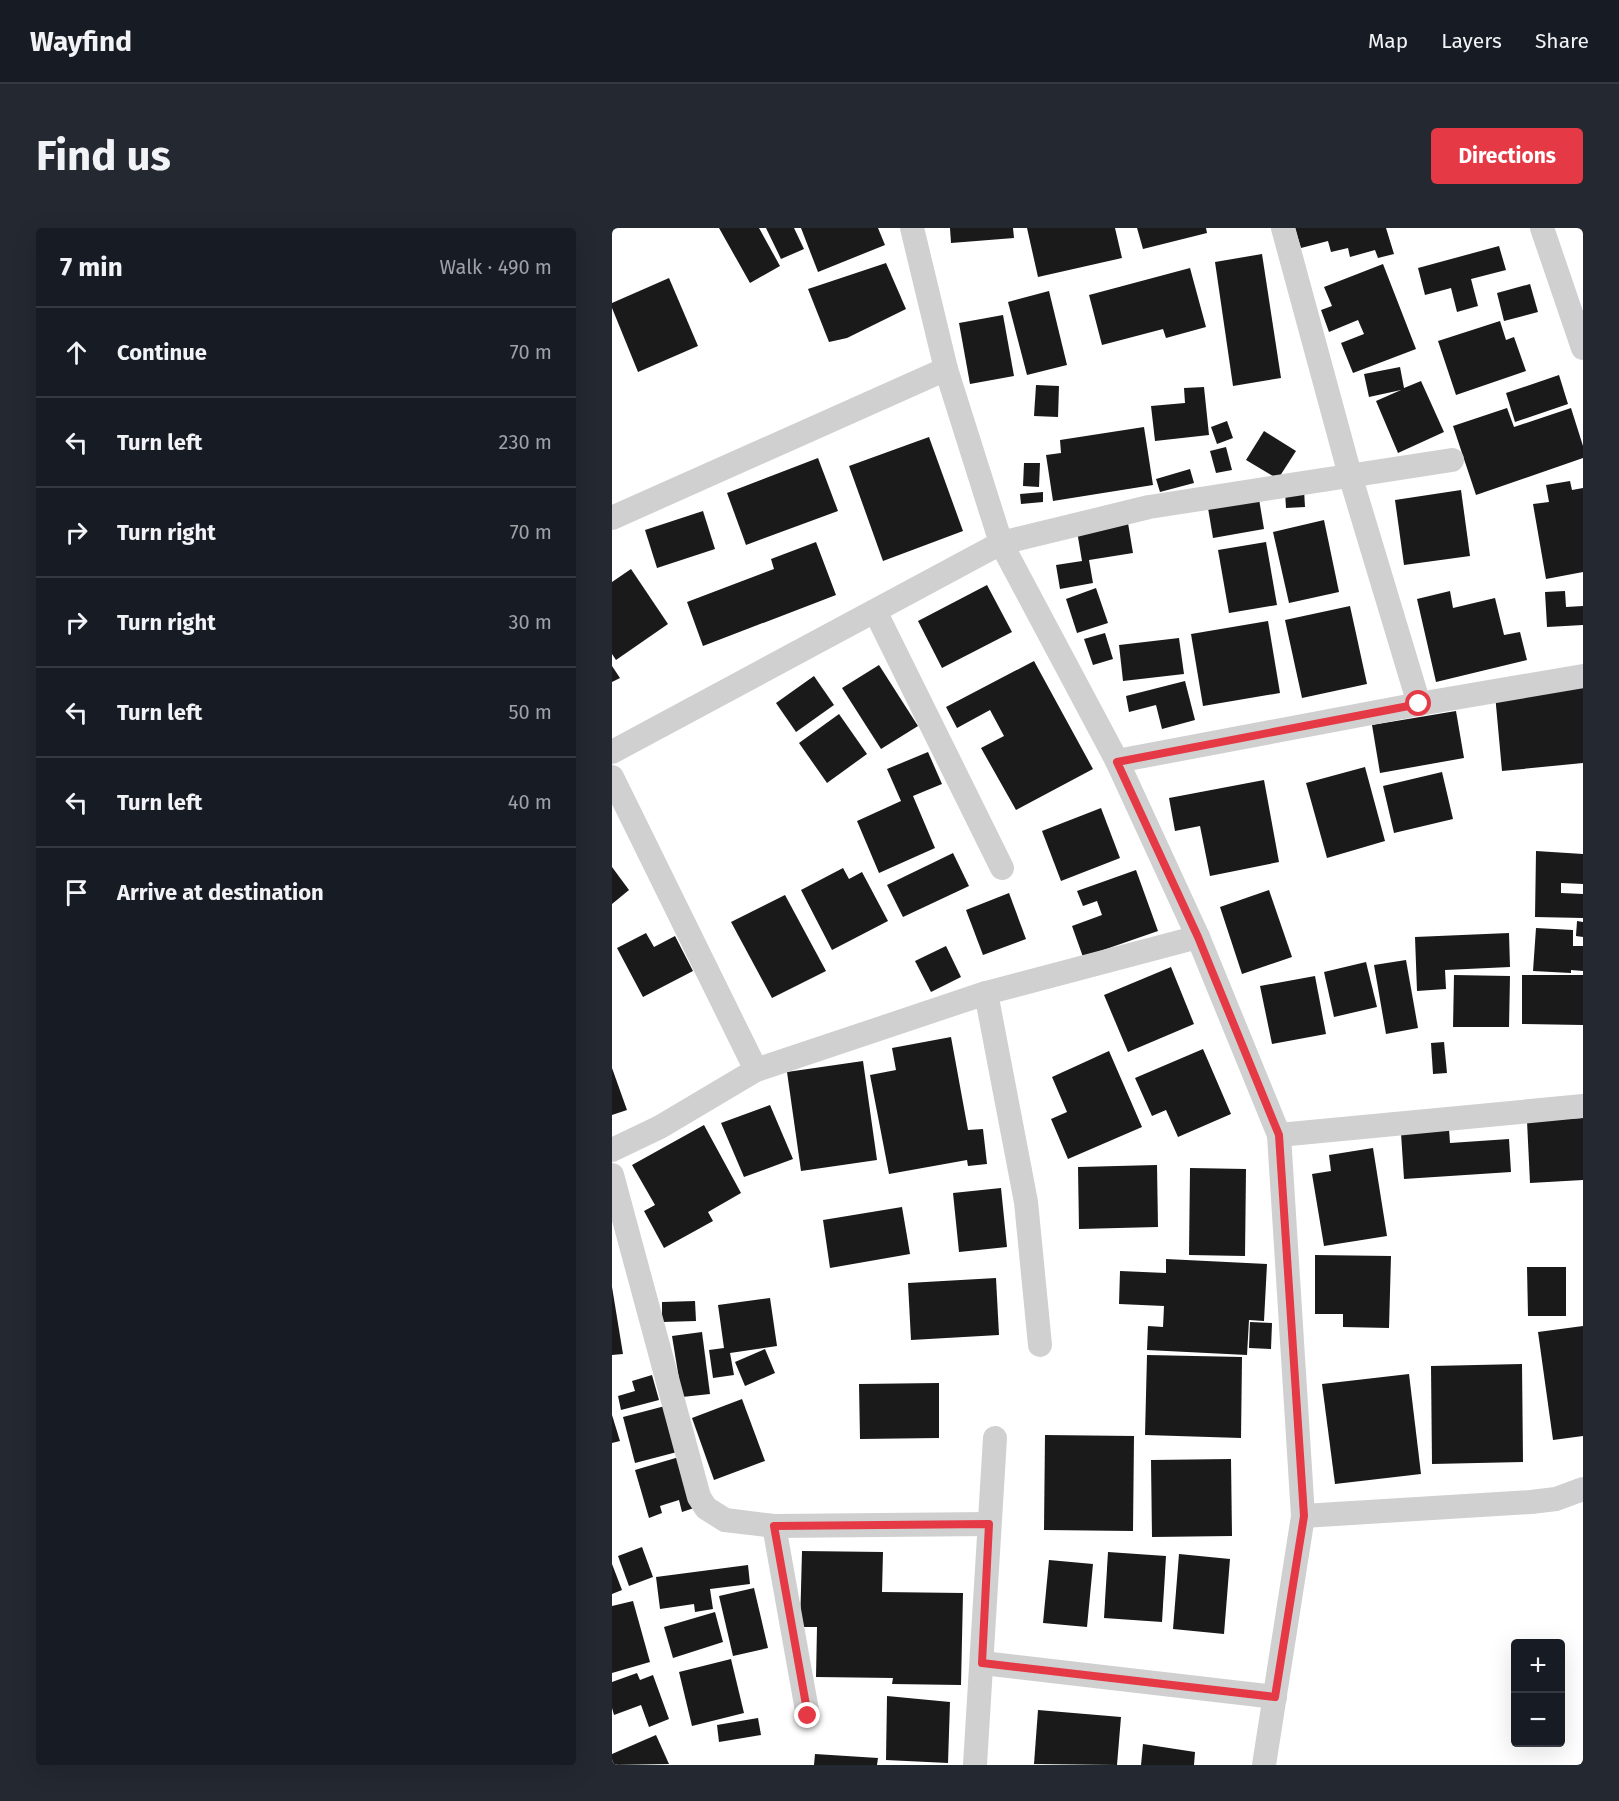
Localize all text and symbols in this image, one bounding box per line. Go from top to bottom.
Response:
text: Wayfind [30,25,132,58]
text: Map [1368,28,1408,54]
text: Layers [1441,28,1502,54]
text: Share [1535,28,1589,54]
button: Directions [1431,128,1583,184]
text: Find us [36,131,171,181]
text: 7 min [60,252,123,283]
text: Walk · 490 m [440,255,552,279]
icon: ahead [60,336,93,369]
text: Continue [117,339,207,366]
text: 70 m [510,340,552,364]
icon: left [60,426,93,459]
text: Turn left [117,429,202,456]
text: 230 m [499,430,552,454]
icon: right [60,516,93,549]
text: Turn right [117,519,216,546]
text: 70 m [510,520,552,544]
icon: right [60,606,93,639]
text: Turn right [117,609,216,636]
text: 30 m [508,610,552,634]
route start [1405,690,1431,716]
icon: left [60,696,93,729]
text: Turn left [117,699,202,726]
text: 50 m [508,700,552,724]
icon: left [60,786,93,819]
text: Turn left [117,789,202,816]
text: 40 m [508,790,552,814]
icon: arrive [60,876,93,909]
text: Arrive at destination [117,879,324,906]
map controls [1511,1639,1565,1747]
button: + [1511,1639,1565,1693]
button: − [1511,1693,1565,1747]
route end [794,1702,820,1728]

